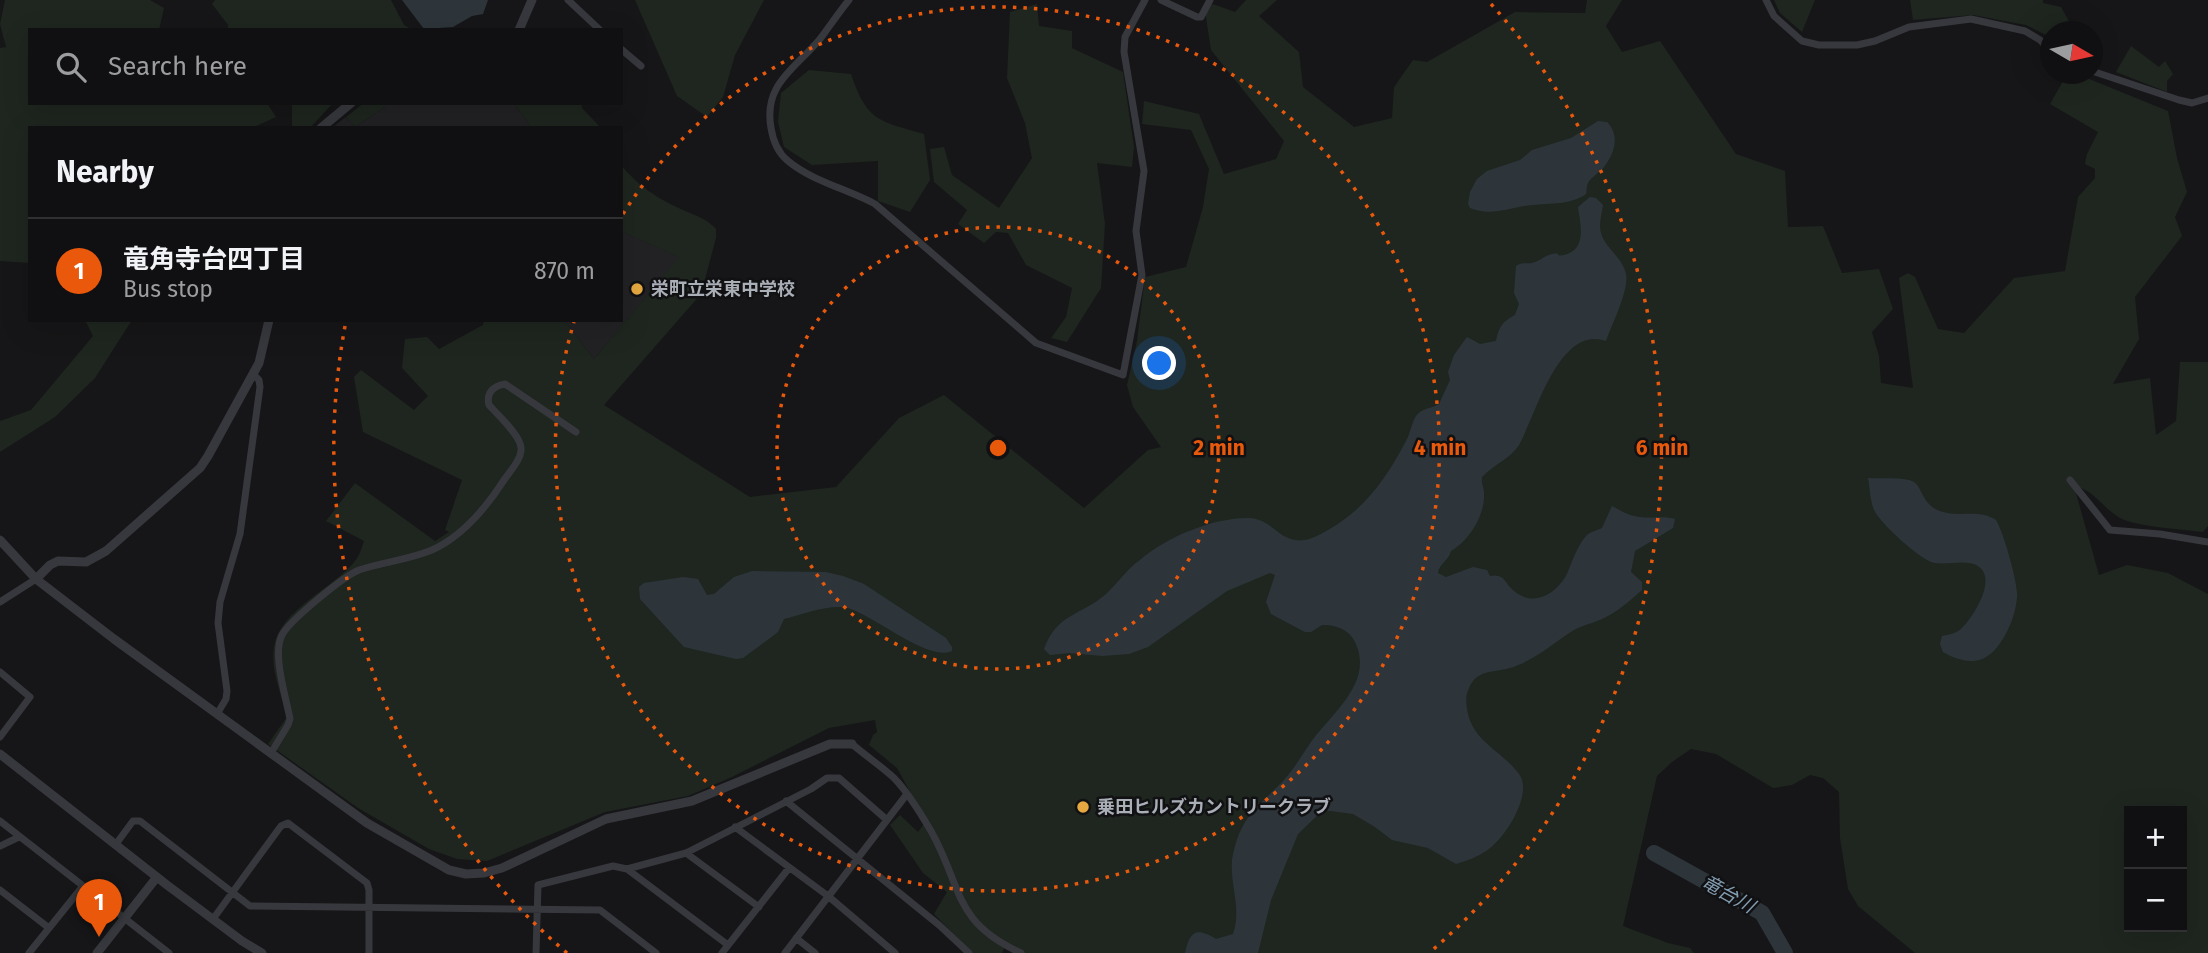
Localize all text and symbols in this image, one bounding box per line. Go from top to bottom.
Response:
north arrow [2040,21,2103,84]
search box [28,28,623,105]
icon: search [52,48,90,86]
text: Search here [108,51,247,82]
text: Nearby [56,154,154,190]
text: 竜角寺台四丁目 [123,244,305,275]
text: 1 [74,257,84,285]
text: 870 m [534,257,595,285]
text: Bus stop [123,275,213,303]
place label: 栄町立栄東中学校 [651,278,795,300]
marker: 栄町立栄東中学校 [629,281,645,297]
your location [1142,346,1176,380]
text: 2 min [1193,435,1245,461]
text: 4 min [1414,435,1466,461]
text: 6 min [1636,435,1688,461]
centre of rings [986,436,1010,460]
place label: 乗田ヒルズカントリークラブ [1097,796,1331,818]
marker: 乗田ヒルズカントリークラブ [1075,799,1091,815]
map controls [2124,806,2187,932]
button: + [2124,806,2187,869]
button: − [2124,869,2187,932]
water label: 竜台川 [1697,870,1760,919]
pin: 1 [76,879,122,937]

